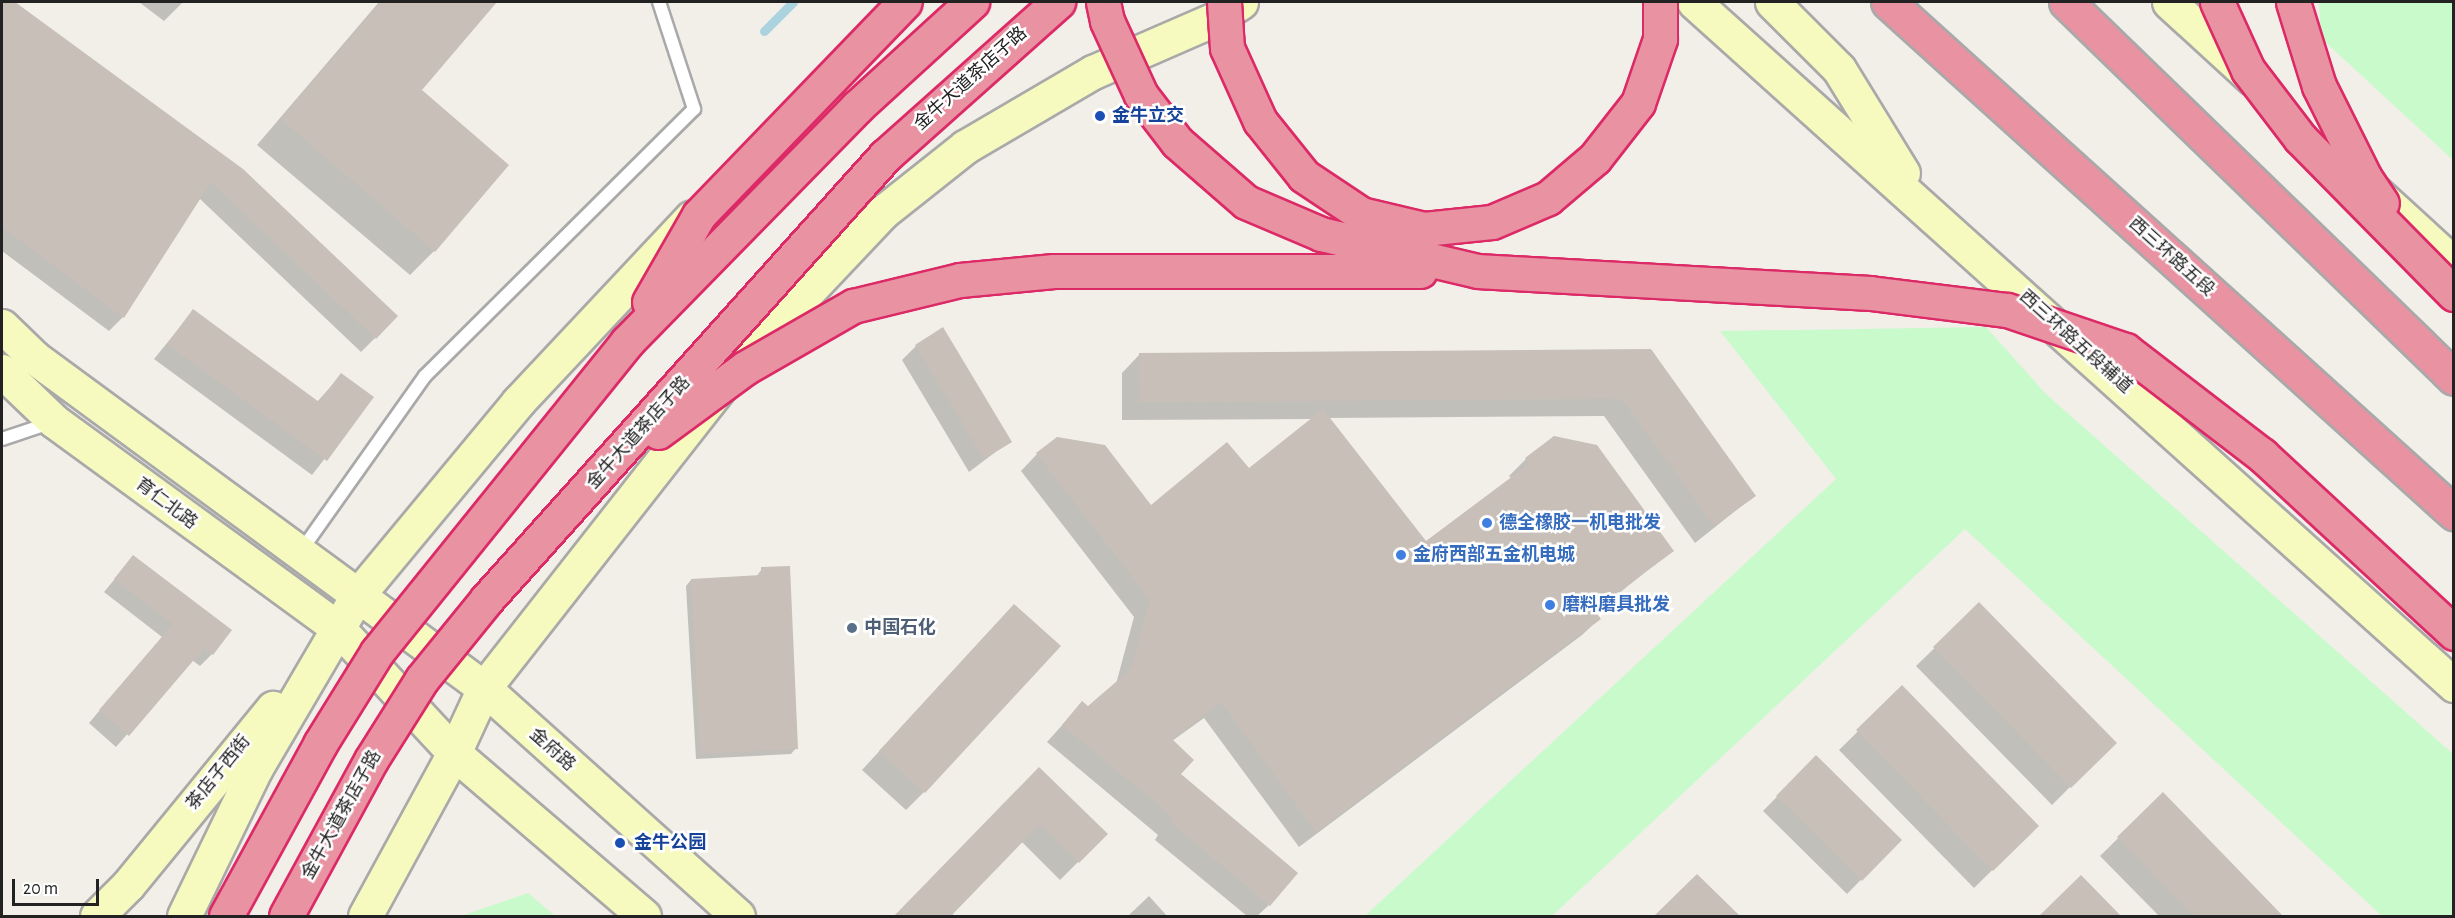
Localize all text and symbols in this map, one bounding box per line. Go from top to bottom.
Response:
street label: 金牛大道茶店子路 [910,23,1032,135]
place label: 金牛立交 [1112,105,1184,127]
marker: 金牛立交 [1093,109,1107,123]
street label: 西三环路五段 [2124,213,2218,301]
street label: 西三环路五段辅道 [2014,286,2136,398]
street label: 金牛大道茶店子路 [583,372,695,494]
street label: 育仁北路 [131,474,201,534]
place label: 德全橡胶一机电批发 [1499,512,1661,534]
marker: 德全橡胶一机电批发 [1480,516,1494,530]
place label: 金府西部五金机电城 [1413,544,1575,566]
marker: 金府西部五金机电城 [1394,548,1408,562]
place label: 磨料磨具批发 [1562,594,1670,616]
marker: 磨料磨具批发 [1543,598,1557,612]
place label: 中国石化 [864,617,936,639]
marker: 中国石化 [845,621,859,635]
street label: 金府路 [525,724,579,776]
street label: 茶店子西街 [182,731,256,815]
street label: 金牛大道茶店子路 [298,747,386,883]
place label: 金牛公园 [634,832,706,854]
marker: 金牛公园 [611,834,629,852]
scale bar [15,867,102,905]
text: 20 m [23,880,58,898]

